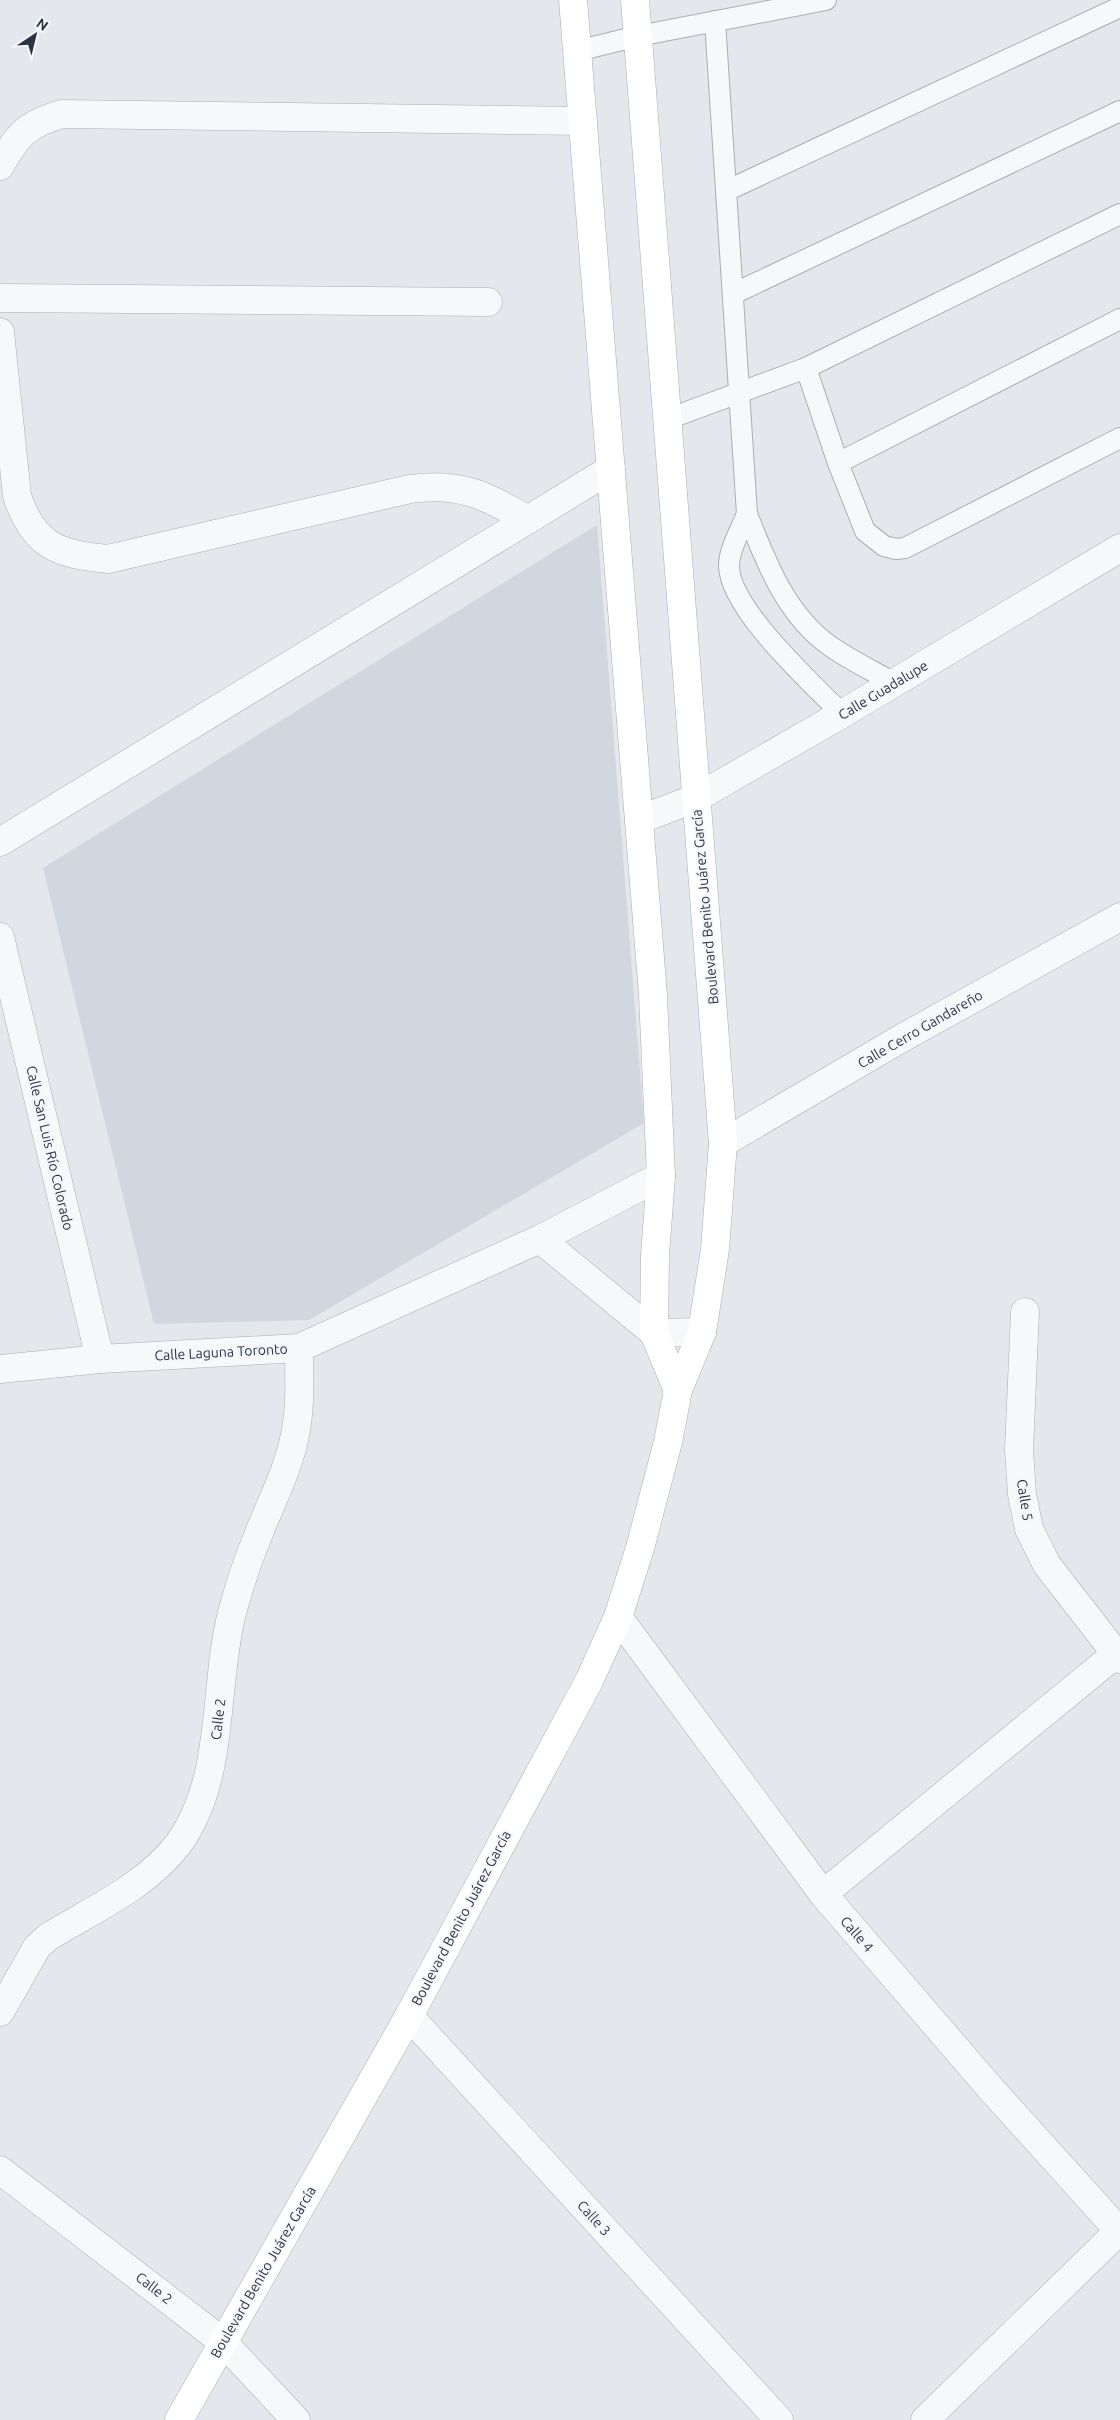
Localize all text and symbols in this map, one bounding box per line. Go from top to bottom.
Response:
north arrow [10,10,60,60]
text: N [34,15,51,34]
street label: Calle Guadalupe [835,657,931,723]
street label: Boulevard Benito Juárez García [689,809,721,1005]
street label: Calle Cerro Gandareño [855,987,985,1071]
street label: Calle San Luis Río Colorado [23,1064,77,1232]
street label: Calle Laguna Toronto [154,1341,288,1363]
street label: Calle 5 [1014,1478,1036,1522]
street label: Calle 2 [208,1697,228,1741]
street label: Boulevard Benito Juárez García [408,1828,514,2008]
street label: Calle 4 [837,1913,877,1955]
street label: Boulevard Benito Juárez García [207,2183,319,2361]
street label: Calle 3 [574,2197,614,2239]
street label: Calle 2 [133,2269,175,2307]

